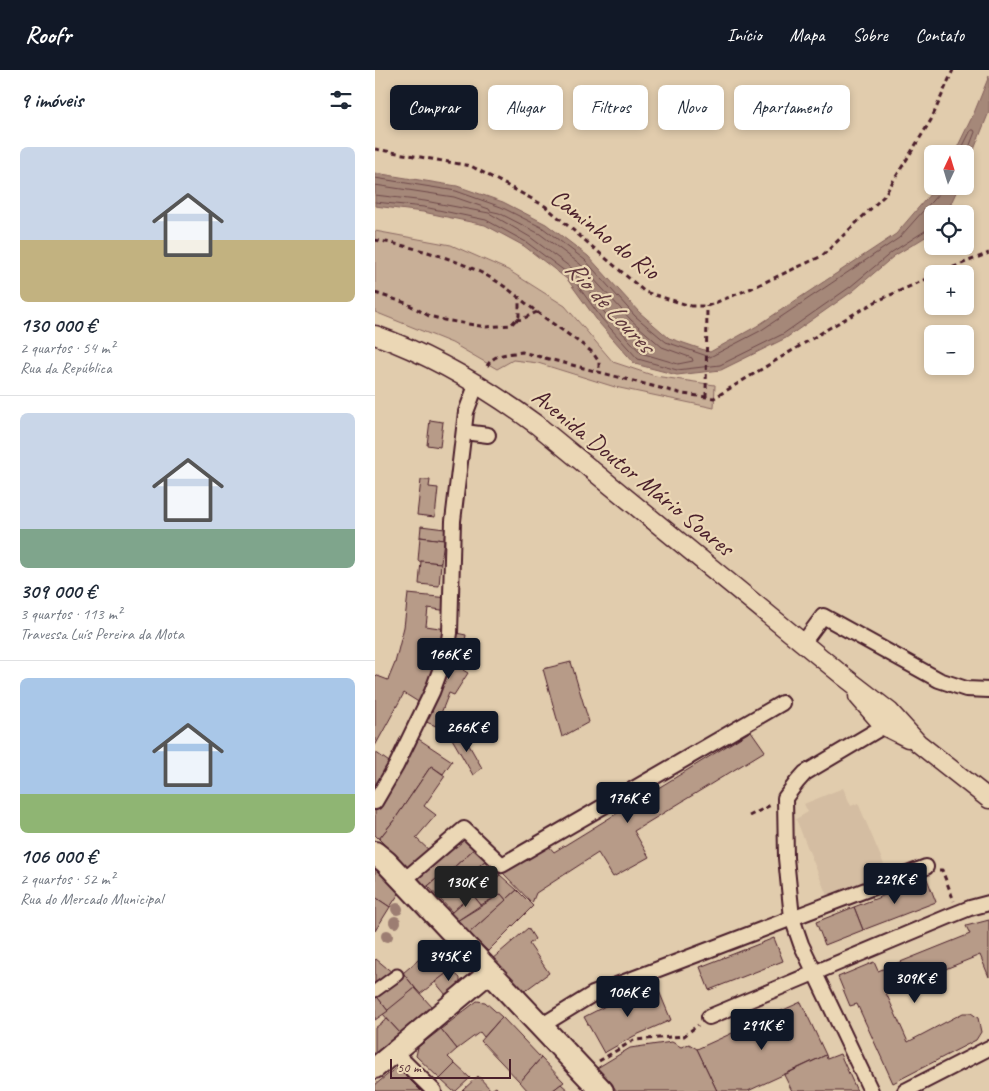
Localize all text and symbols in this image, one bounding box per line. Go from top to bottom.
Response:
text: Roofr [25,20,71,50]
text: Início [727,24,762,46]
text: Mapa [790,24,824,46]
text: Sobre [852,24,888,46]
text: Contato [916,24,964,46]
chip: Comprar [390,85,478,130]
chip: Alugar [488,85,563,130]
chip: Filtros [573,85,648,130]
chip: Novo [658,85,724,130]
chip: Apartamento [734,85,850,130]
icon: filters [327,86,355,114]
text: 9 imóveis [20,87,83,113]
north arrow [924,145,974,195]
map controls [924,145,974,375]
icon: home [143,180,233,270]
street label: Caminho do Rio [544,181,667,287]
button: locate [924,205,974,255]
water label: Rio de Loures [558,252,664,363]
button: + [924,265,974,315]
text: 130 000 € [20,312,96,338]
button: − [924,325,974,375]
text: 2 quartos · 54 m² [20,338,115,358]
text: Rua da República [20,358,112,378]
street label: Avenida Doutor Mário Soares [525,381,743,565]
icon: home [143,445,233,535]
text: 309 000 € [20,578,96,604]
text: 3 quartos · 113 m² [20,604,122,624]
text: Travessa Luís Pereira da Mota [20,624,184,644]
pin: 166K € [408,638,490,680]
text: 166K € [428,644,470,664]
icon: home [143,710,233,800]
pin: 266K € [426,710,508,753]
text: 266K € [446,717,488,737]
pin: 176K € [587,782,669,824]
text: 176K € [607,788,649,808]
text: 106 000 € [20,843,97,869]
pin: 229K € [854,862,936,905]
pin: 130K € [425,866,507,908]
text: 2 quartos · 52 m² [20,869,115,889]
text: 229K € [875,869,915,889]
text: 130K € [446,872,486,892]
text: Rua do Mercado Municipal [20,889,163,909]
pin: 345K € [408,940,490,982]
text: 345K € [429,946,469,966]
pin: 309K € [874,962,956,1004]
text: 309K € [895,968,935,988]
pin: 106K € [587,976,669,1018]
text: 106K € [607,982,649,1002]
pin: 291K € [721,1008,803,1051]
text: 291K € [742,1015,782,1035]
scale bar [390,1056,511,1079]
text: 50 m [397,1059,421,1076]

